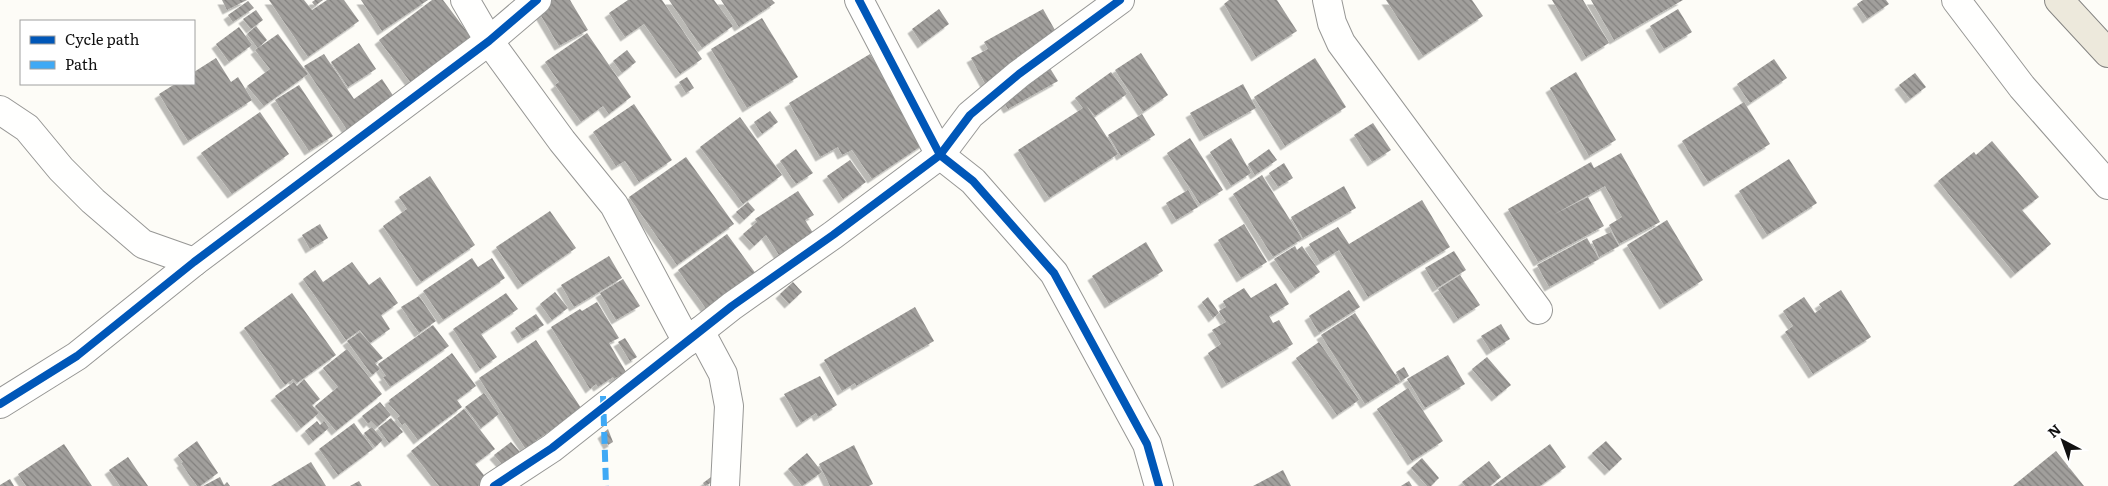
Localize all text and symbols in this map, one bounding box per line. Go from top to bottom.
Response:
legend [20,20,195,85]
text: Cycle path [65,27,140,50]
text: Path [65,52,98,75]
north arrow [2038,416,2088,466]
text: N [2043,419,2065,442]

